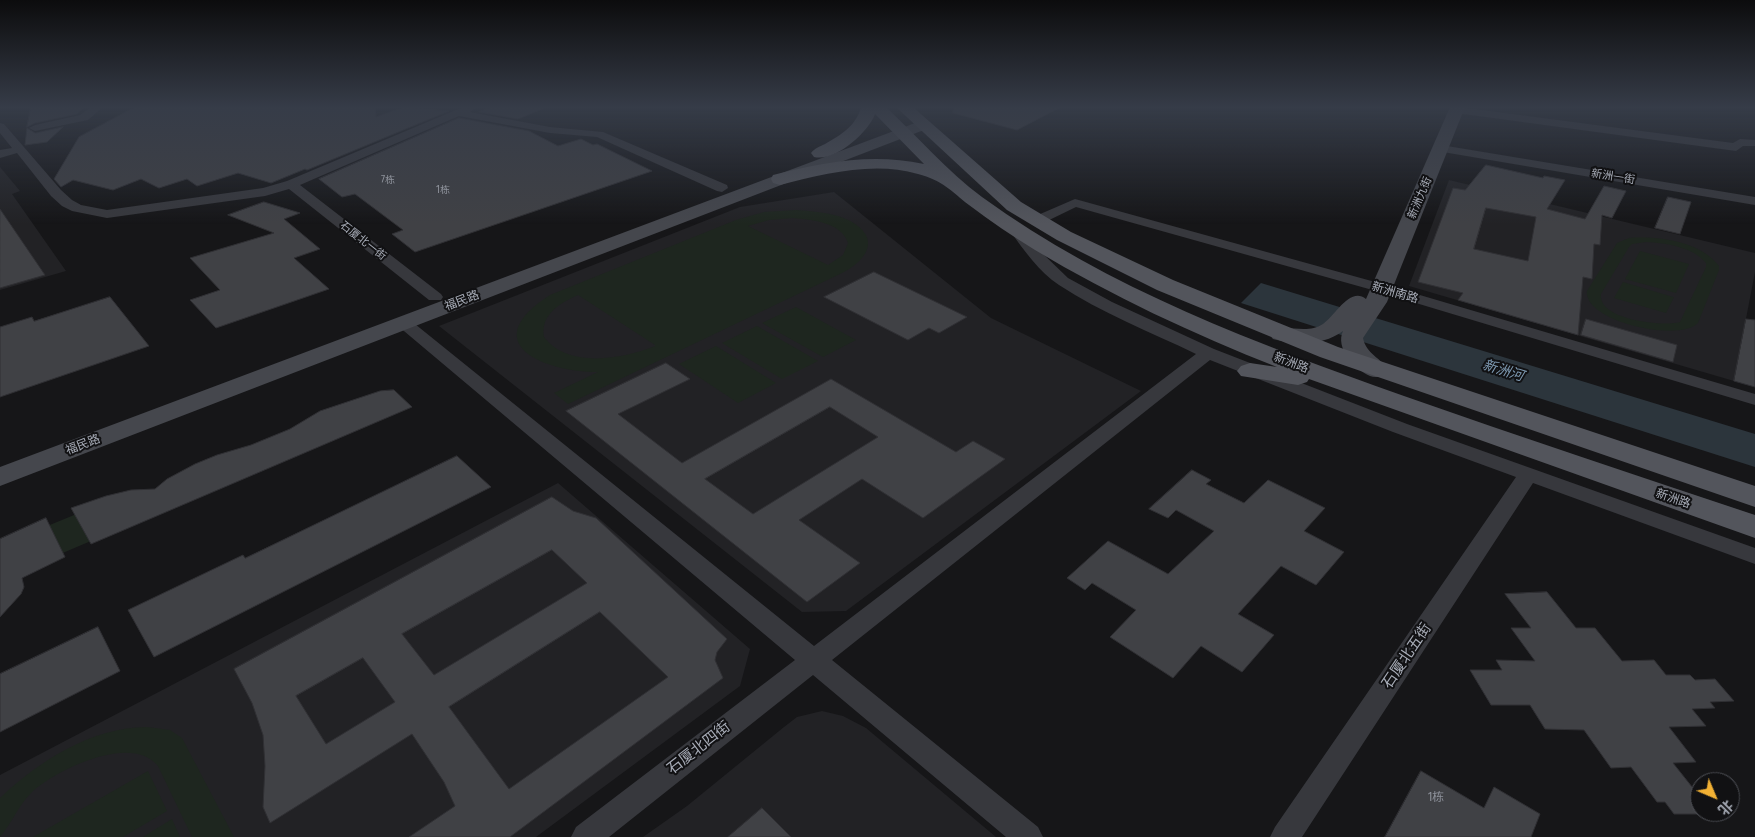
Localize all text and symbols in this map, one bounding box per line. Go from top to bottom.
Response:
street label: 新洲一街 [1590,167,1636,187]
house number: 7栋 [381,174,395,186]
street label: 新洲九街 [1405,175,1435,221]
house number: 1栋 [436,184,450,196]
street label: 石厦北一街 [337,219,389,263]
street label: 新洲南路 [1370,279,1420,307]
street label: 福民路 [443,288,481,314]
street label: 新洲路 [1272,350,1310,376]
water label: 新洲河 [1480,357,1526,385]
street label: 福民路 [64,432,102,458]
street label: 新洲路 [1654,486,1692,512]
street label: 石厦北五街 [1379,620,1435,692]
street label: 石厦北四街 [664,718,734,778]
north arrow [1690,772,1740,822]
house number: 1栋 [1428,791,1444,805]
text: 北 [1714,796,1736,818]

